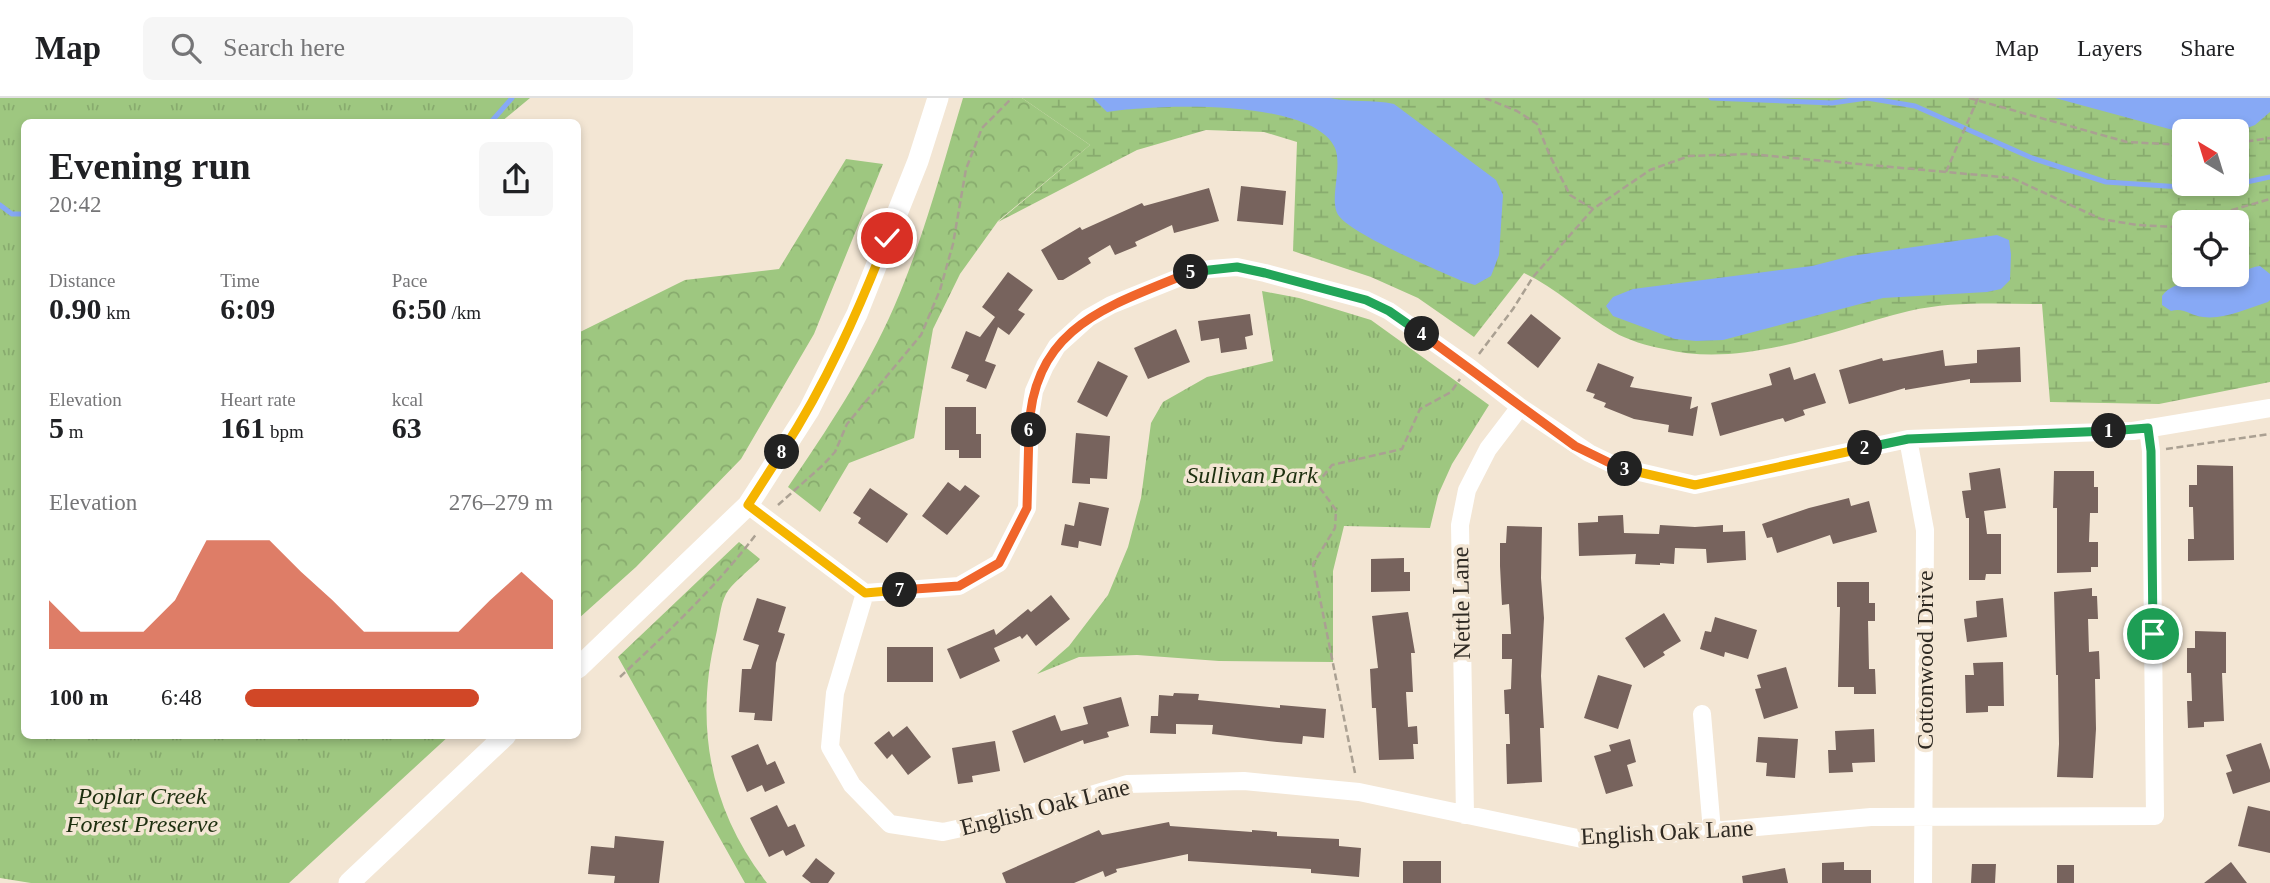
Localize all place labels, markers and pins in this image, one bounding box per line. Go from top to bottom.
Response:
pin [857,208,917,268]
pin: 5 [1174,254,1208,290]
pin: 4 [1404,316,1440,352]
pin: 6 [1012,412,1046,448]
pin: 1 [2092,414,2126,448]
pin: 2 [1848,430,1882,466]
pin: 8 [764,434,800,470]
pin: 3 [1608,452,1642,486]
pin: 7 [883,573,918,608]
pin [2123,604,2183,664]

